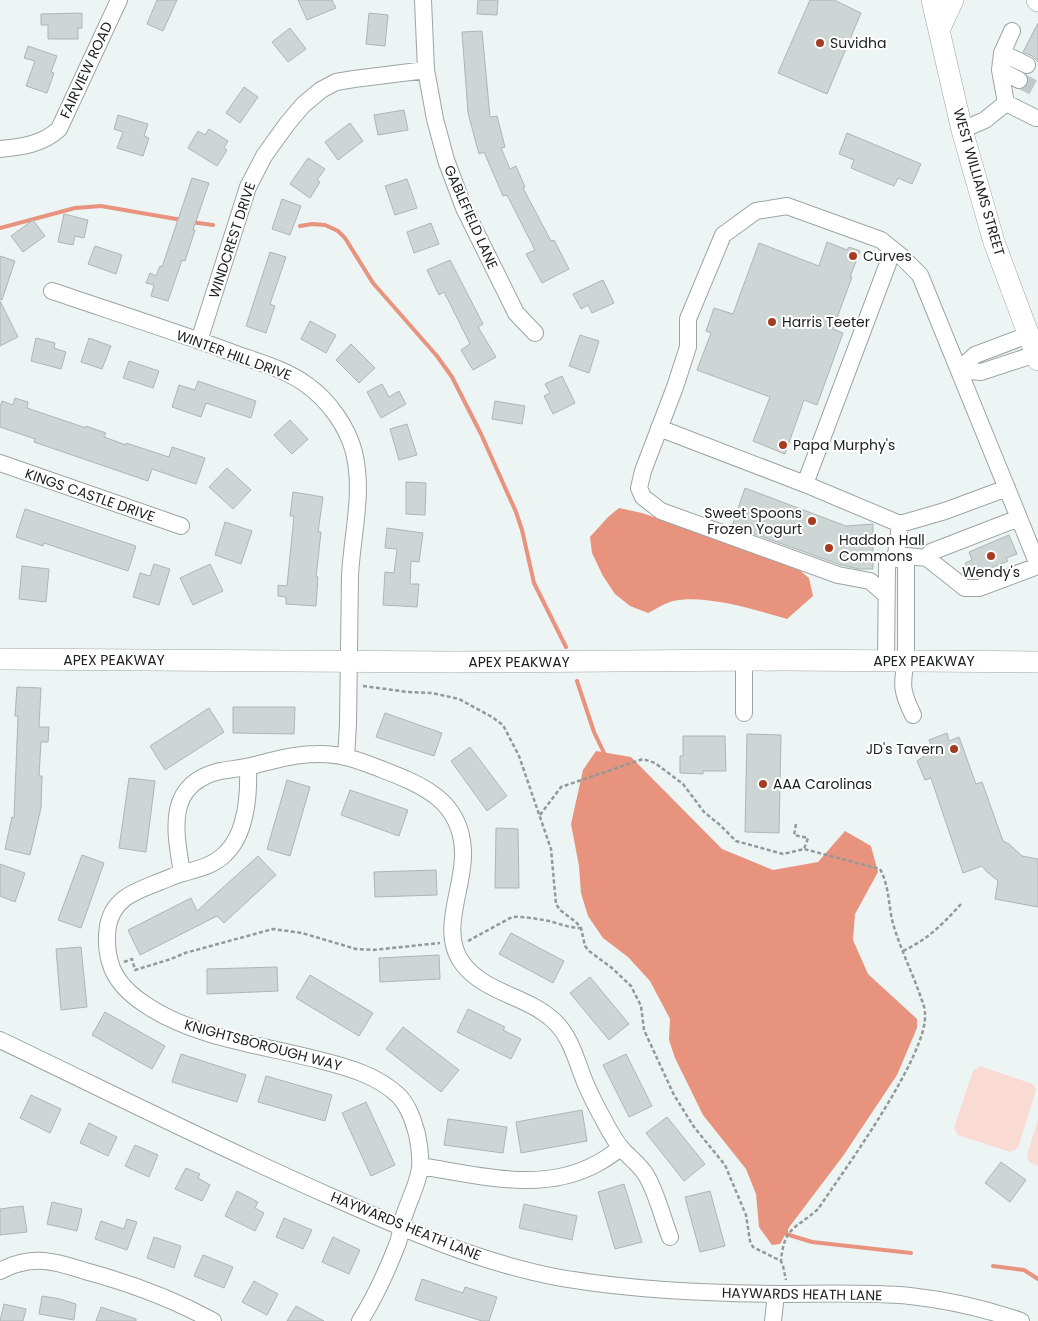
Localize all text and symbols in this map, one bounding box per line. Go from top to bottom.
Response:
street label: FAIRVIEW ROAD [55,18,117,122]
place label: Suvidha [830,33,886,53]
marker: Suvidha [814,37,826,49]
street label: WEST WILLIAMS STREET [948,106,1010,259]
street label: GABLEFIELD LANE [439,162,503,272]
street label: WINDCREST DRIVE [204,179,260,301]
place label: Curves [863,246,912,266]
marker: Curves [847,250,859,262]
place label: Harris Teeter [782,312,870,332]
marker: Harris Teeter [766,316,778,328]
street label: WINTER HILL DRIVE [174,325,294,385]
place label: Papa Murphy's [793,435,895,455]
marker: Papa Murphy's [777,439,789,451]
street label: KINGS CASTLE DRIVE [22,463,158,527]
place label: Sweet Spoons Frozen Yogurt [704,503,802,539]
marker: Sweet Spoons Frozen Yogurt [806,515,818,527]
place label: Haddon Hall Commons [839,530,925,566]
marker: Haddon Hall Commons [823,542,835,554]
marker: Wendy's [985,550,997,562]
place label: Wendy's [962,562,1020,582]
street label: APEX PEAKWAY [63,650,165,670]
street label: APEX PEAKWAY [873,651,975,671]
street label: APEX PEAKWAY [468,652,570,672]
place label: JD's Tavern [866,739,944,759]
marker: JD's Tavern [948,743,960,755]
place label: AAA Carolinas [773,774,872,794]
marker: AAA Carolinas [757,778,769,790]
street label: KNIGHTSBOROUGH WAY [182,1014,344,1076]
street label: HAYWARDS HEATH LANE [328,1187,484,1265]
street label: HAYWARDS HEATH LANE [722,1283,882,1305]

